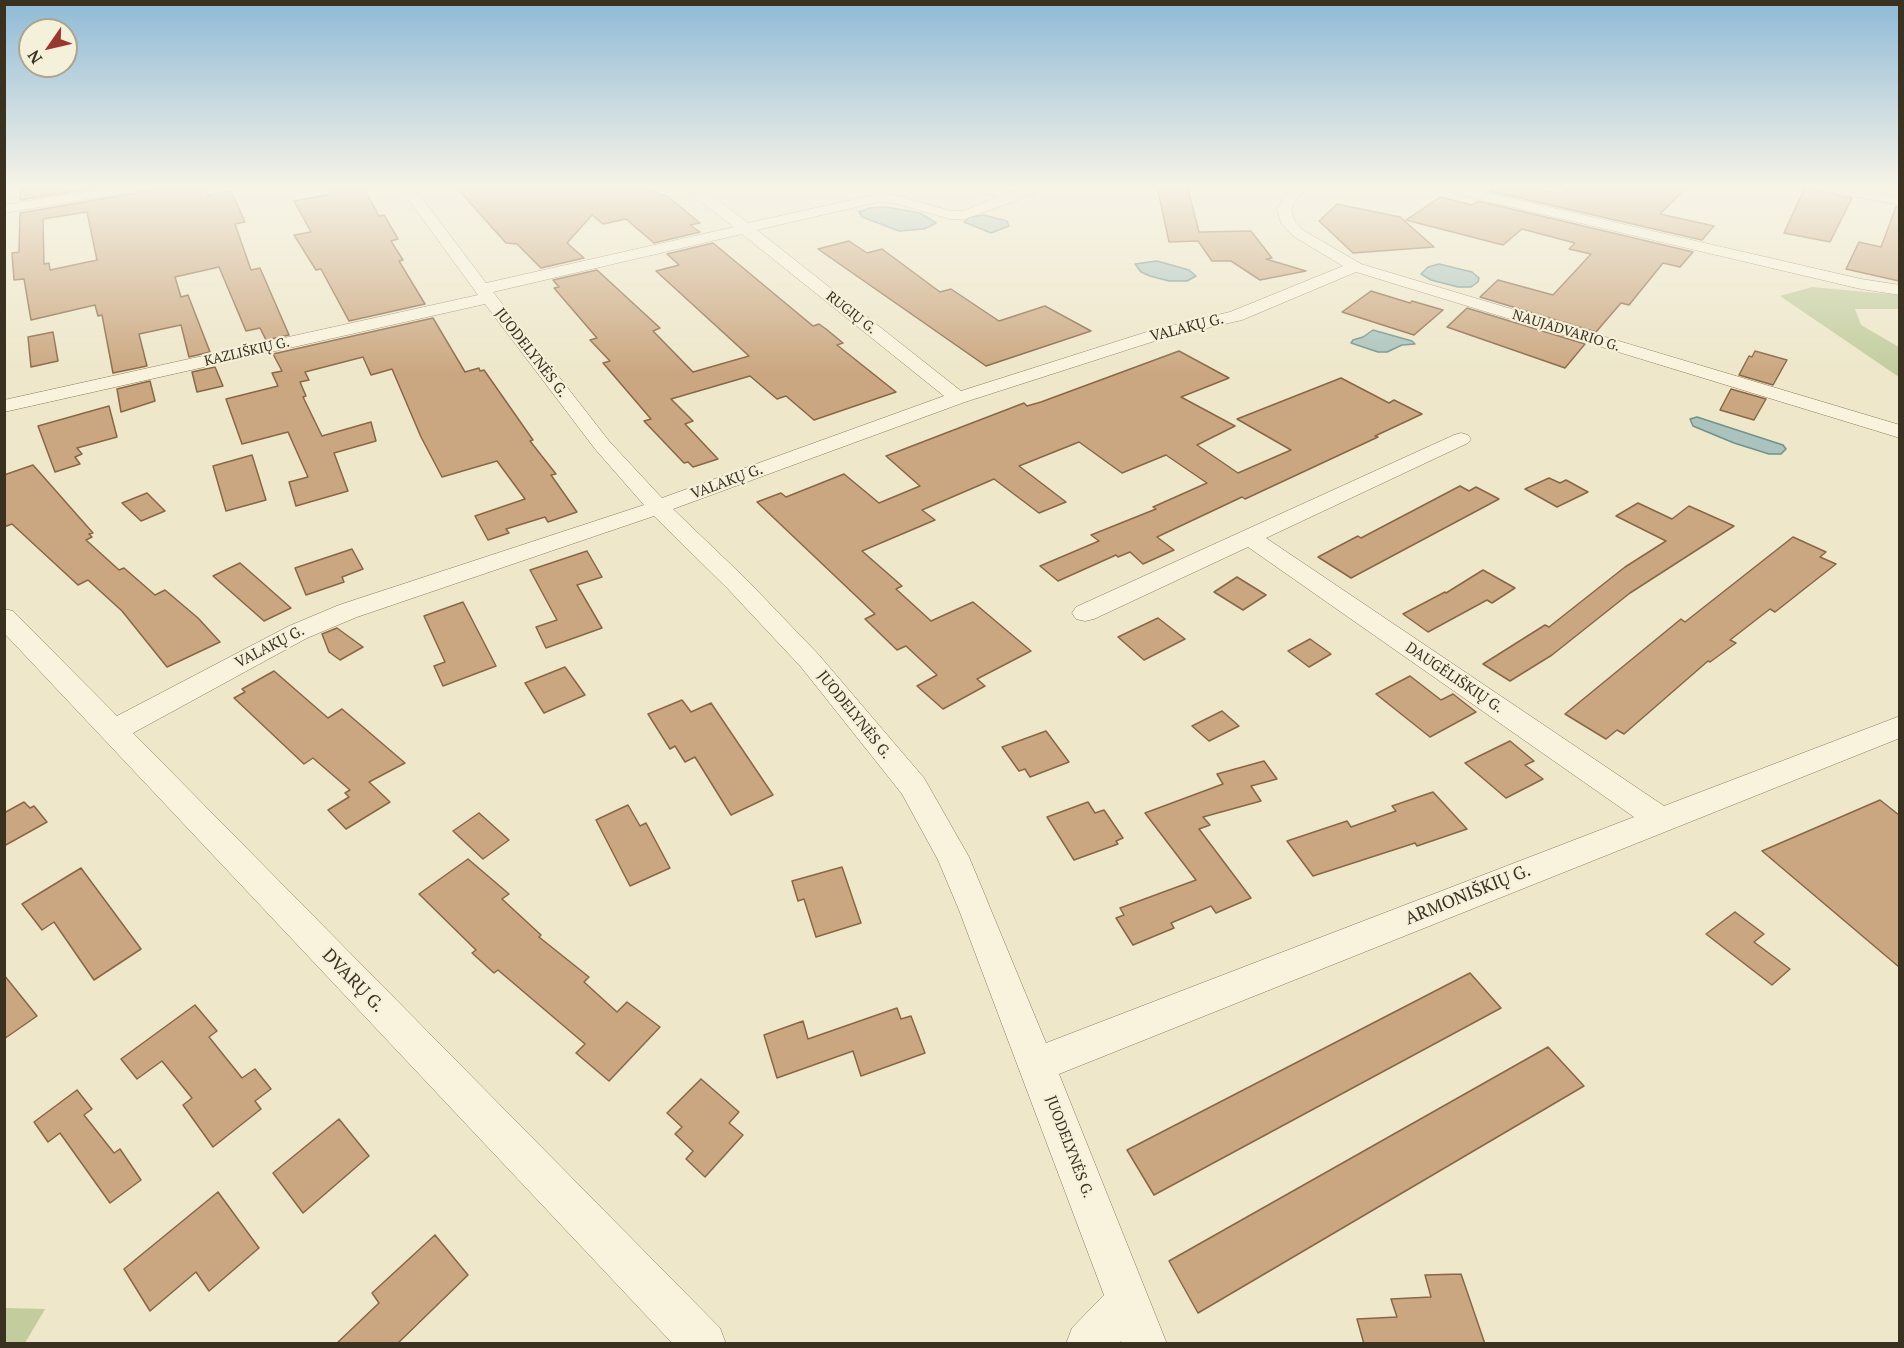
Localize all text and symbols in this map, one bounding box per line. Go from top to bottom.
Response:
north arrow [18,18,78,78]
text: N [22,46,47,68]
street label: RUGIŲ G. [822,288,880,338]
street label: JUODELYNĖS G. [491,305,571,401]
street label: NAUJADVARIO G. [1510,307,1622,355]
street label: VALAKŲ G. [1148,310,1226,346]
street label: KAZLIŠKIŲ G. [203,334,291,370]
street label: VALAKŲ G. [689,461,765,503]
street label: VALAKŲ G. [232,622,308,672]
street label: DAUGĖLIŠKIŲ G. [1402,639,1506,717]
street label: JUODELYNĖS G. [813,667,895,763]
street label: ARMONIŠKIŲ G. [1402,860,1534,930]
street label: DVARŲ G. [317,945,389,1017]
street label: JUODELYNĖS G. [1041,1093,1097,1201]

